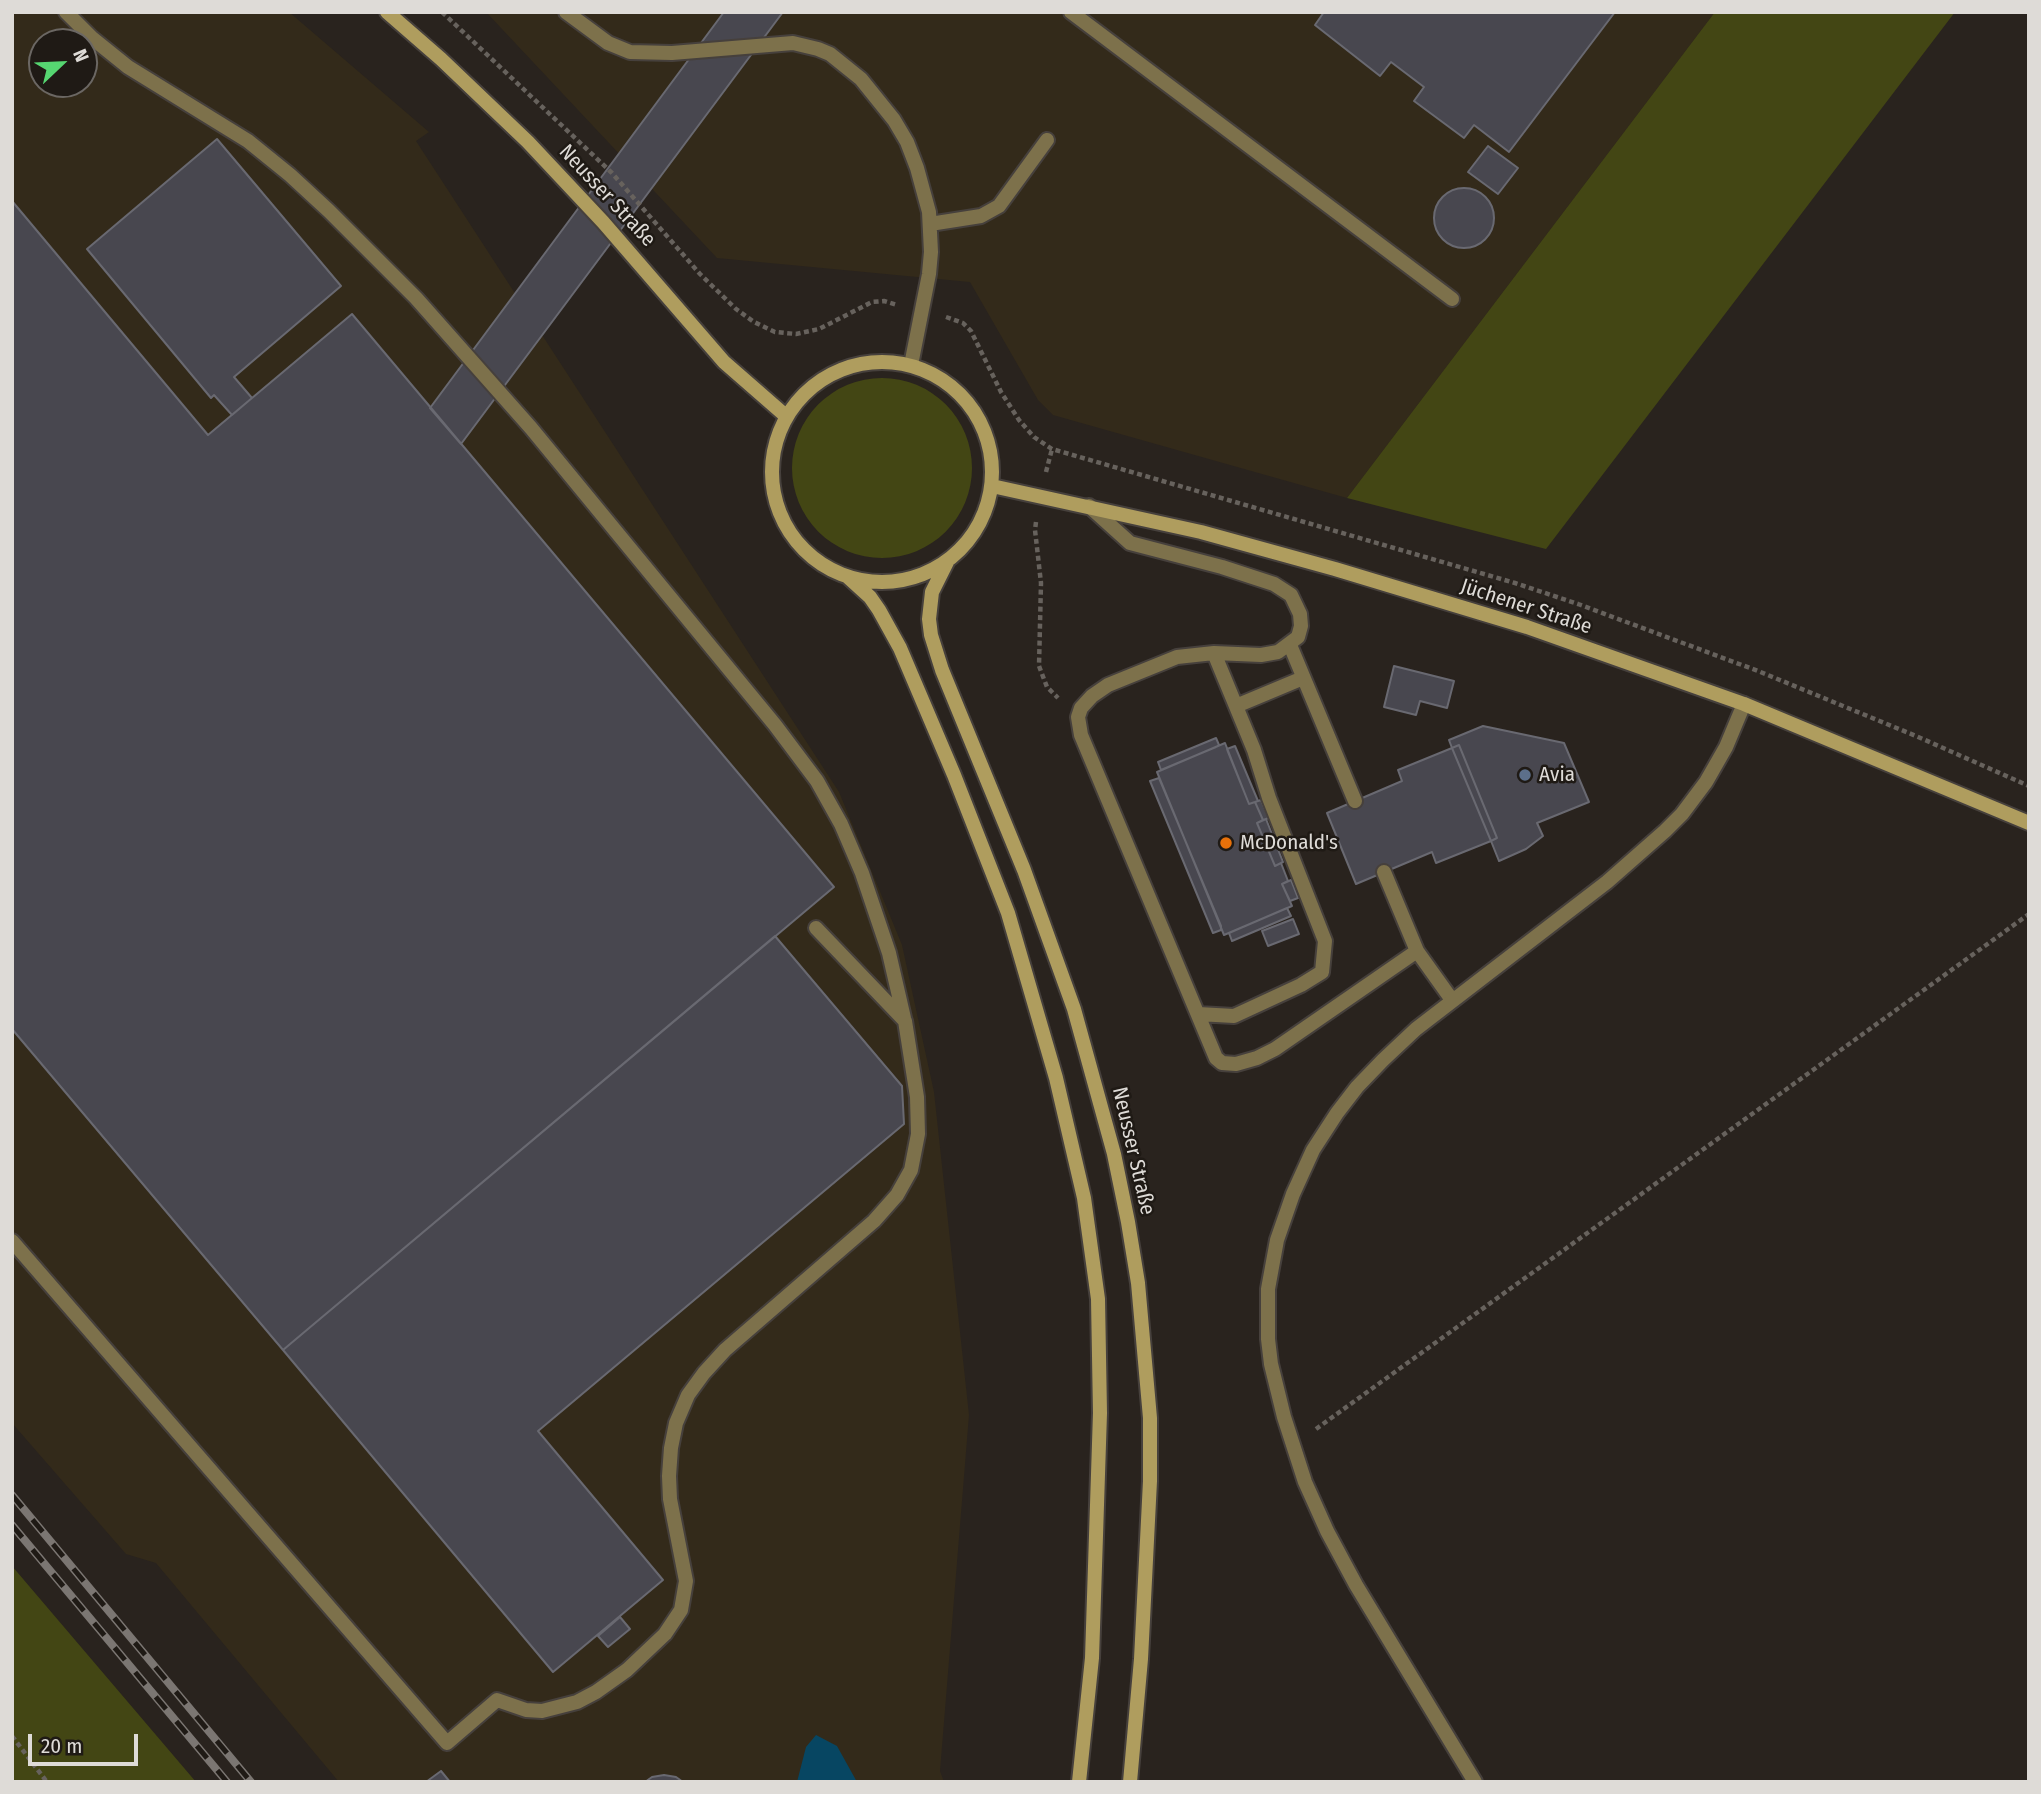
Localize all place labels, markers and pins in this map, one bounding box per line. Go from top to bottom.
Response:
place label: Avia [1539,762,1575,788]
marker: Avia [1517,767,1533,783]
place label: McDonald's [1240,830,1338,856]
marker: McDonald's [1218,835,1234,851]

